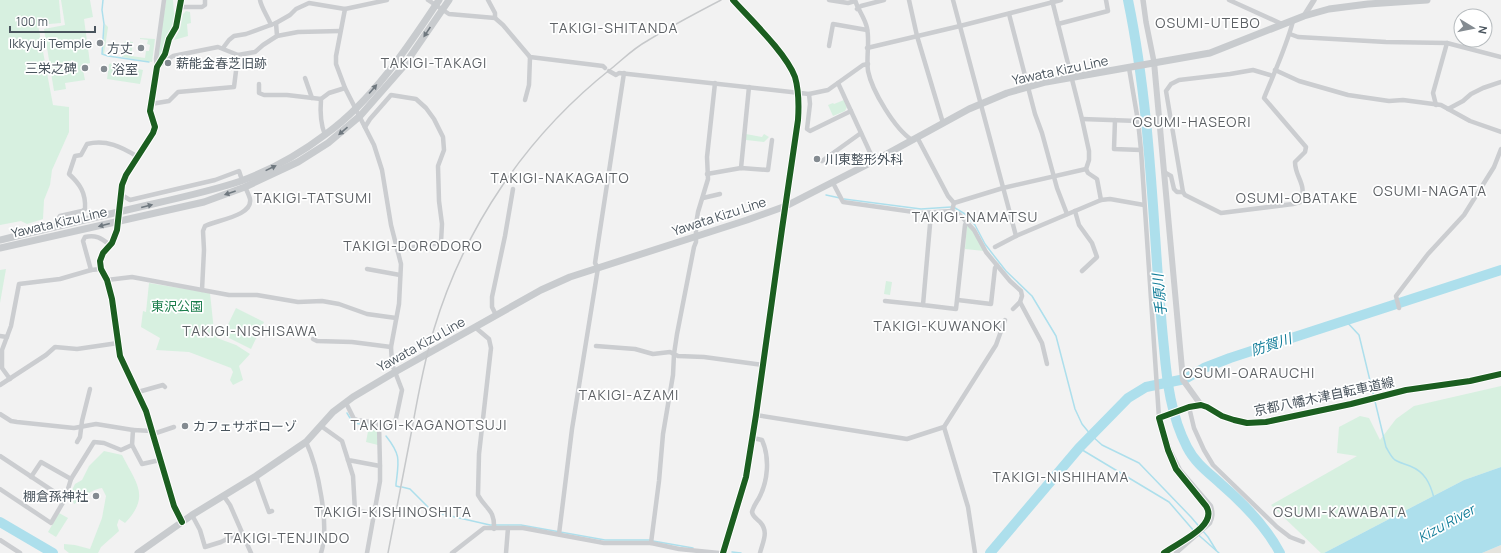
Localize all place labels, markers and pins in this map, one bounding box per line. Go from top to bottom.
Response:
place label: Ikkyuji Temple [9,34,92,52]
marker: Ikkyuji Temple [95,38,105,48]
place label: 方丈 [107,39,133,57]
marker: 方丈 [136,43,146,53]
place label: 薪能金春芝旧跡 [176,54,267,72]
marker: 薪能金春芝旧跡 [163,58,173,68]
place label: 三栄之碑 [25,59,77,77]
place label: 浴室 [112,60,138,78]
marker: 三栄之碑 [80,63,90,73]
marker: 浴室 [99,64,109,74]
place label: 川東整形外科 [825,150,903,168]
marker: 川東整形外科 [812,154,822,164]
place label: カフェサボローゾ [193,417,297,435]
marker: カフェサボローゾ [180,421,190,431]
place label: 棚倉孫神社 [23,487,88,505]
marker: 棚倉孫神社 [91,491,101,501]

